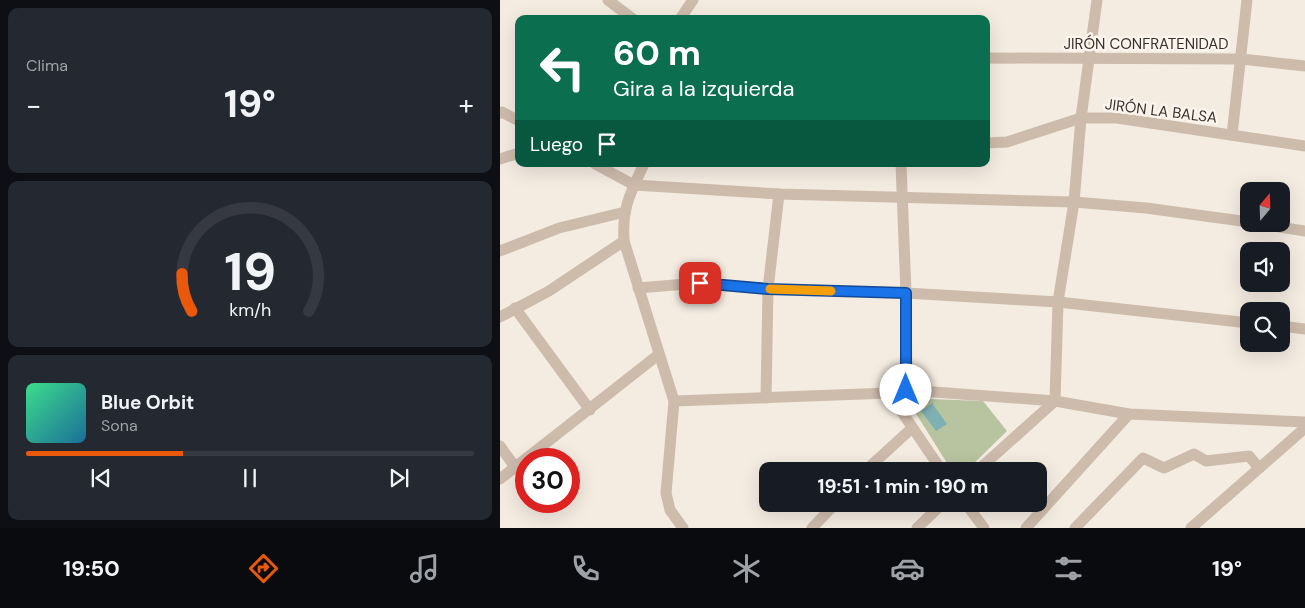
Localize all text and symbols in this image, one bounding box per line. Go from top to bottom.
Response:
text: 60 m [613,30,701,76]
street label: JIRÓN CONFRATENIDAD [1064,34,1228,54]
icon: left [530,35,595,100]
text: Clima [26,55,68,76]
text: Gira a la izquierda [613,74,794,103]
text: 19° [224,79,276,129]
text: − [26,87,41,124]
text: + [459,87,474,124]
street label: JIRÓN LA BALSA [1104,94,1218,128]
icon: arrive [593,130,621,158]
text: Luego [530,132,583,157]
north arrow [1240,182,1290,232]
map controls [1240,182,1290,352]
text: 19 [224,238,276,306]
button: sound [1240,242,1290,292]
pin [679,262,721,304]
icon: arrive [686,269,714,297]
text: km/h [229,298,271,322]
button: search [1240,302,1290,352]
position arrow [879,363,931,415]
text: Blue Orbit [101,390,194,415]
text: Sona [101,415,138,436]
speed limit sign: 30 [515,448,580,513]
icon: previous [87,464,115,492]
icon: pause [236,464,264,492]
icon: next [385,464,413,492]
text: 19:51 · 1 min · 190 m [818,474,988,499]
icon: directions [246,551,281,586]
icon: music [407,551,442,586]
icon: phone [568,551,603,586]
icon: climate [729,551,764,586]
icon: car [890,551,925,586]
icon: filters [1051,551,1086,586]
text: 19:50 [63,554,120,583]
text: 19° [1212,554,1242,583]

